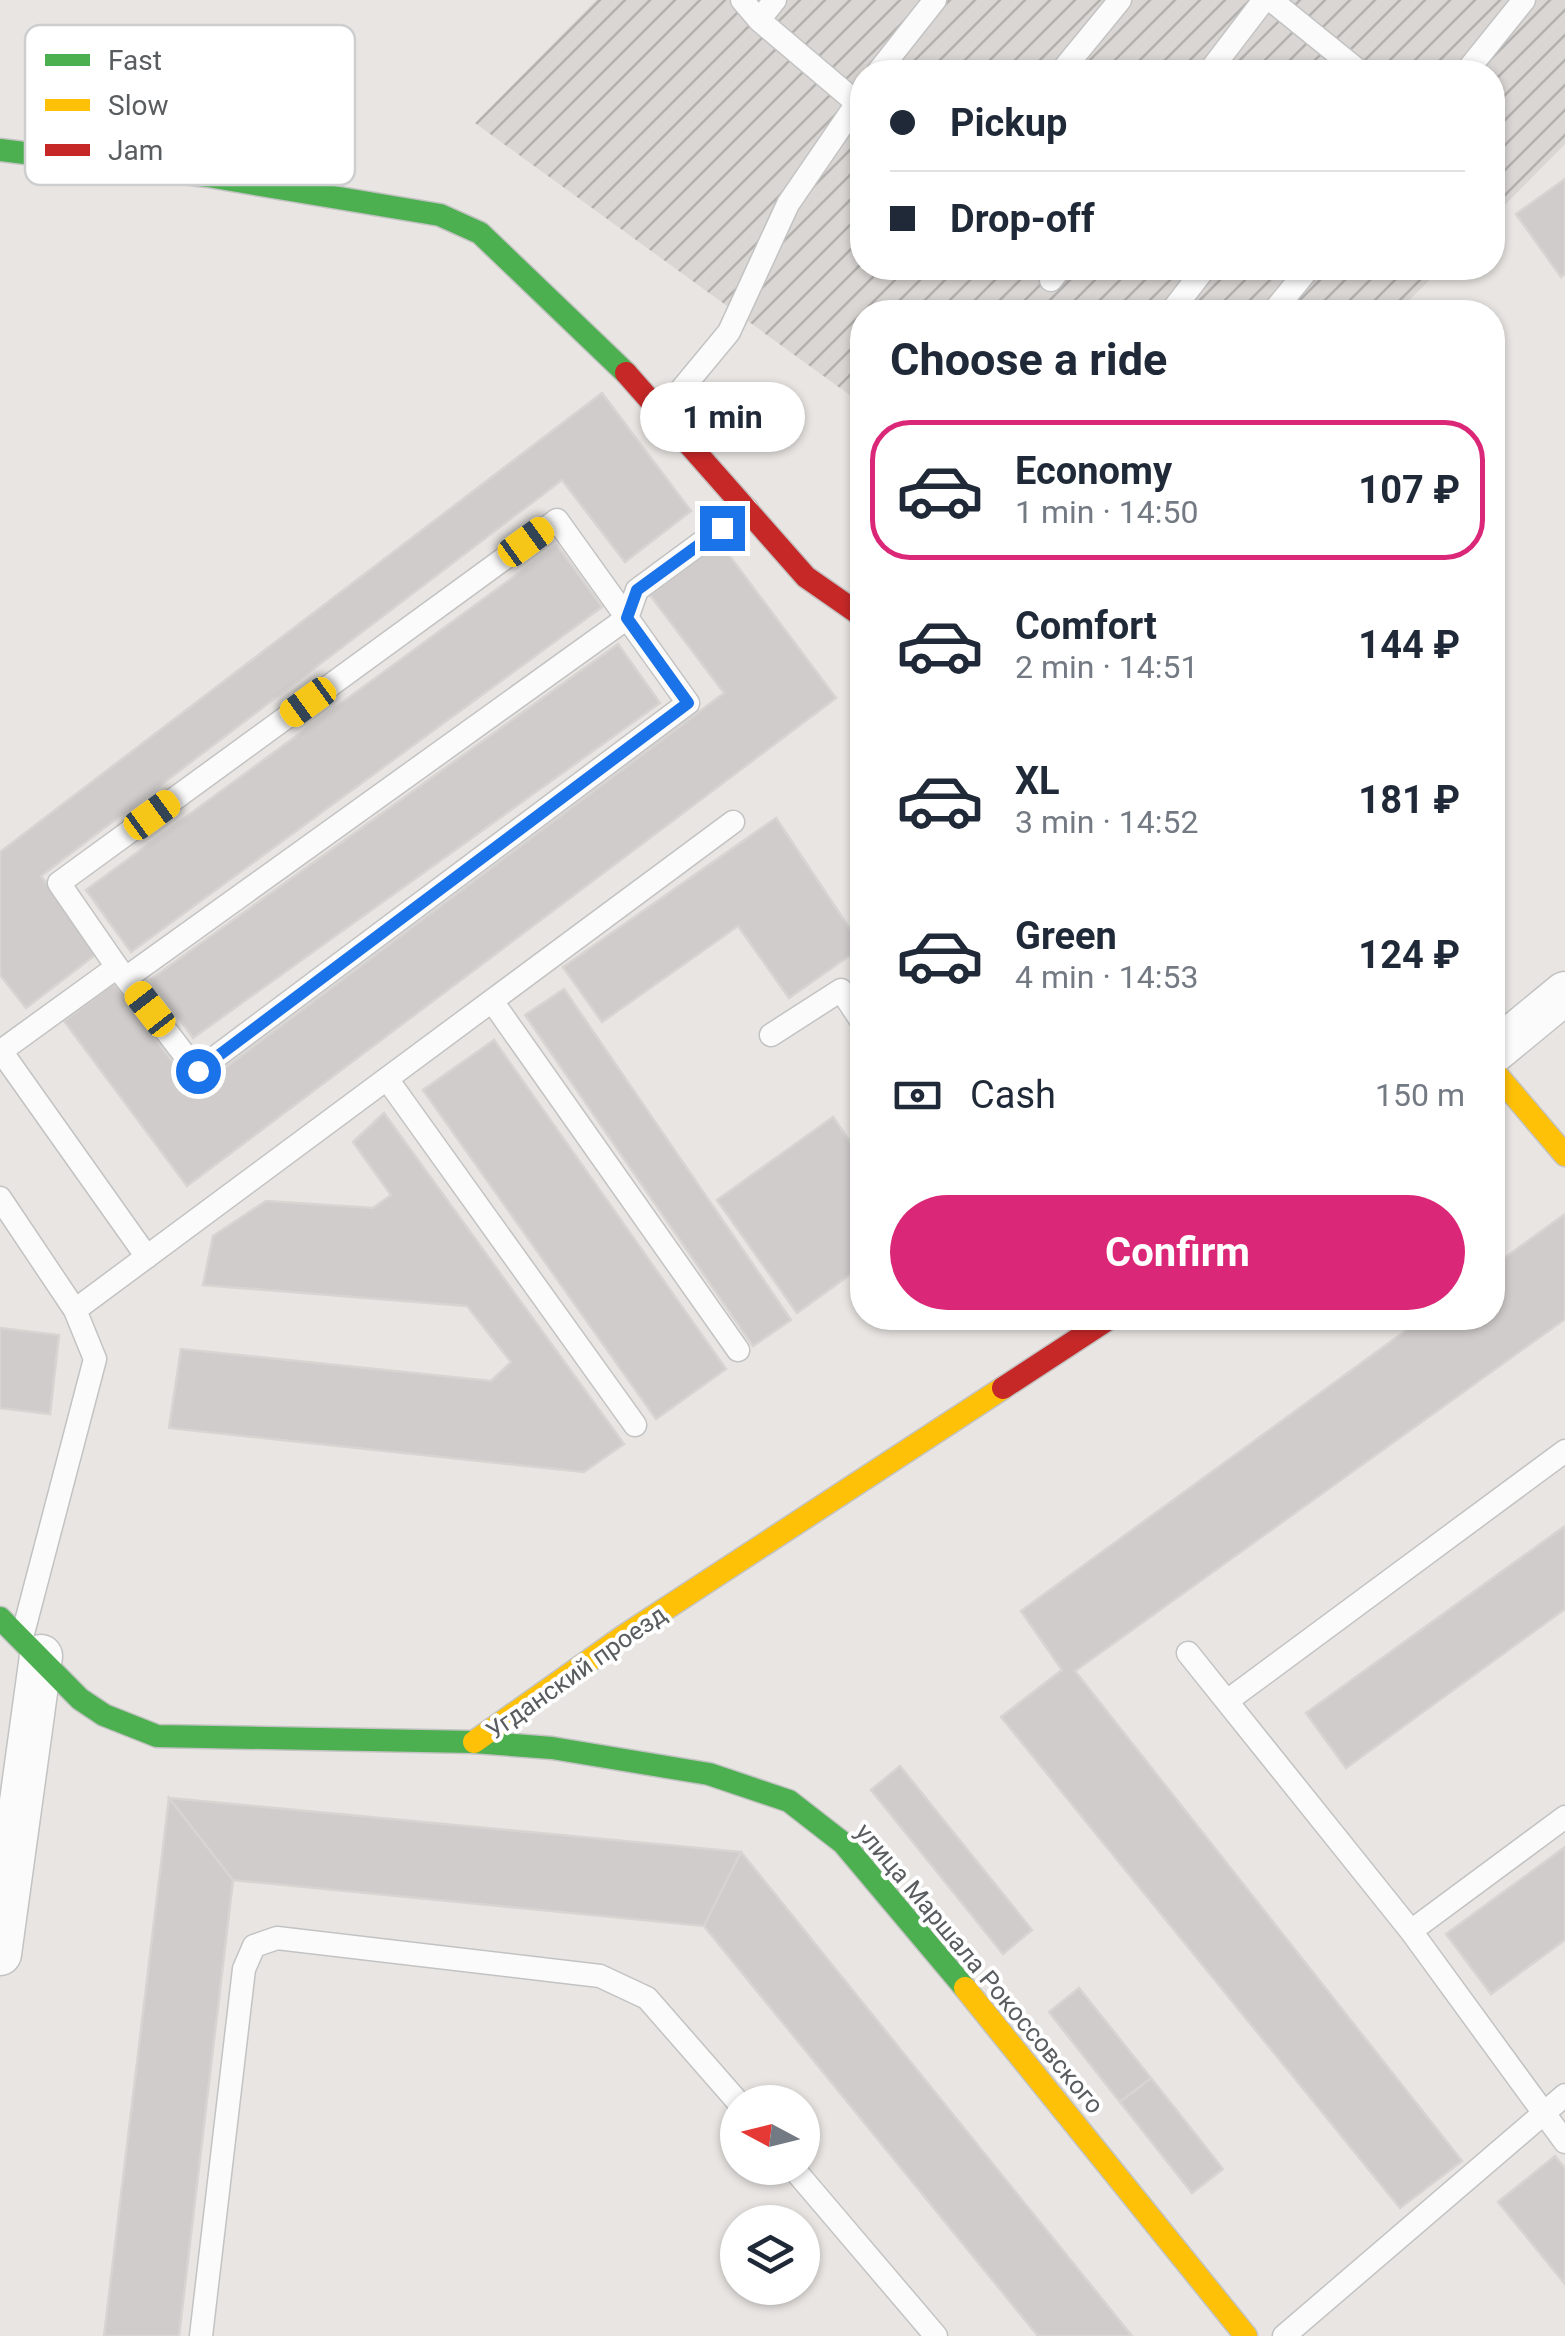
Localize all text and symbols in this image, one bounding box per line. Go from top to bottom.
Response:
legend [25,25,355,185]
text: Fast [108,44,162,77]
text: Slow [108,89,168,122]
text: Pickup [950,101,1067,145]
text: Jam [108,134,163,167]
text: Drop-off [950,197,1095,241]
text: Choose a ride [890,333,1167,386]
callout: 1 min [640,383,804,453]
text: 1 min [682,398,763,436]
icon: car [895,445,985,535]
text: Economy [1015,449,1172,493]
text: 107 ₽ [1358,468,1460,512]
text: 1 min · 14:50 [1015,493,1198,531]
route end [700,506,745,551]
car [493,512,559,572]
icon: car [895,600,985,690]
text: Comfort [1015,604,1157,648]
text: 144 ₽ [1358,623,1460,667]
text: 2 min · 14:51 [1015,648,1198,686]
car [275,672,341,732]
icon: car [895,755,985,845]
text: XL [1015,759,1060,803]
text: 181 ₽ [1358,778,1460,822]
car [119,785,185,845]
text: 3 min · 14:52 [1015,803,1198,841]
icon: car [895,910,985,1000]
text: Green [1015,914,1117,958]
text: 124 ₽ [1358,933,1460,977]
text: 4 min · 14:53 [1015,958,1198,996]
car [120,976,180,1042]
route start [176,1049,221,1094]
icon: cash [890,1068,945,1123]
text: Cash [970,1073,1056,1117]
text: 150 m [1375,1076,1465,1114]
button: Confirm [890,1195,1465,1310]
street label: Угданский проезд [481,1599,672,1745]
street label: улица Маршала Рокоссовского [850,1817,1110,2119]
north arrow [720,2085,820,2185]
map controls [720,2085,820,2305]
button: layers [720,2205,820,2305]

